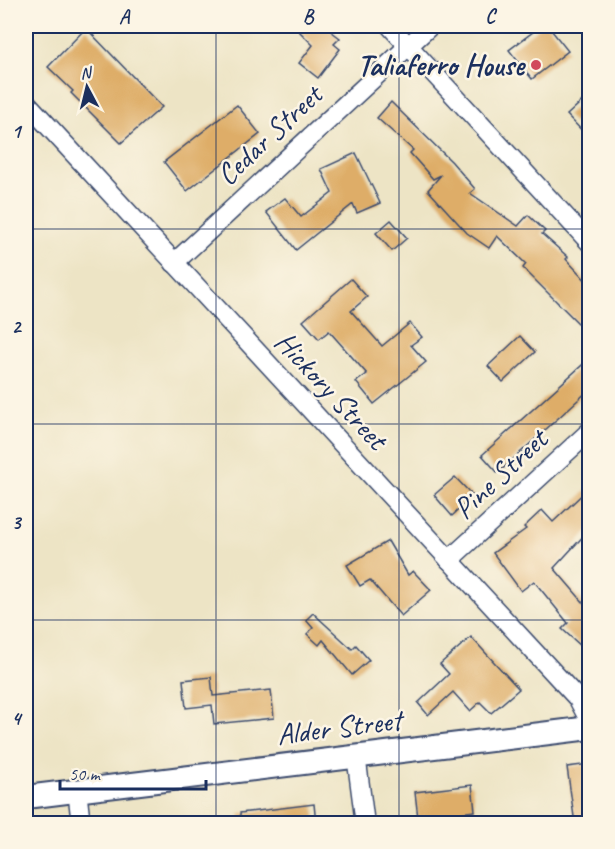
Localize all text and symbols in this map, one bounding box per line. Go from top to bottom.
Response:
text: A [119,4,131,29]
text: B [303,4,315,29]
text: C [485,4,497,29]
place label: Taliaferro House [357,46,526,84]
north arrow [57,57,117,117]
marker: Taliaferro House [529,58,543,72]
text: N [79,62,94,84]
street label: Cedar Street [208,75,332,193]
text: 1 [12,119,23,144]
text: 2 [12,314,23,339]
street label: Hickory Street [267,323,397,459]
street label: Pine Street [445,419,557,527]
text: 3 [12,510,23,535]
street label: Alder Street [275,700,407,753]
text: 4 [12,706,24,731]
scale bar [60,753,206,791]
text: 50 m [69,763,102,785]

